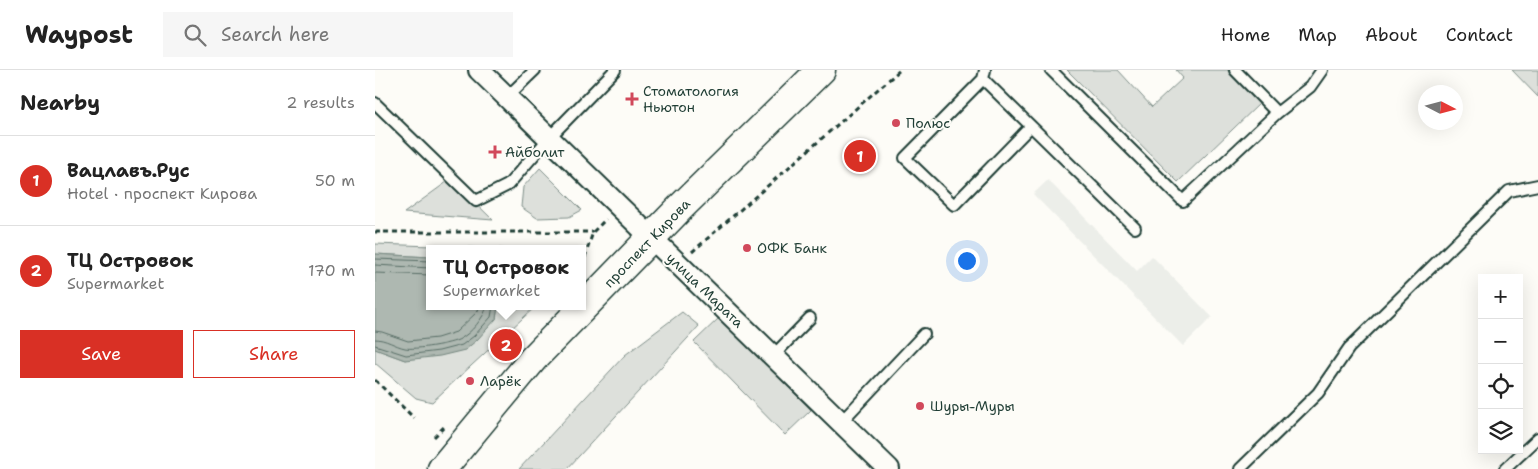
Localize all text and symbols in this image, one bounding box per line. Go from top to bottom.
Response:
search box [163,12,513,57]
text: Waypost [25,19,133,51]
icon: search [181,21,209,49]
text: Search here [221,22,329,47]
text: Home [1221,23,1270,47]
text: Map [1298,23,1337,47]
text: About [1365,23,1418,47]
text: Contact [1446,23,1513,47]
place label: Стоматология Ньютон [643,82,739,116]
north arrow [1418,85,1463,130]
text: Nearby [20,89,100,117]
text: 2 results [286,92,355,113]
marker: Стоматология Ньютон [625,92,639,106]
place label: Полюс [906,114,950,132]
marker: Полюс [890,117,902,129]
pin: 1 [844,137,876,175]
place label: Айболит [505,143,565,161]
marker: Айболит [489,146,501,158]
text: Вацлавъ.Рус [67,158,190,183]
text: 1 [32,170,40,191]
text: 50 m [315,170,355,191]
text: Hotel · проспект Кирова [67,183,257,204]
street label: проспект Кирова [600,195,694,291]
place label: ОФК Банк [757,239,827,257]
marker: ОФК Банк [741,242,753,254]
popup [426,245,586,310]
text: ТЦ Островок [67,248,193,273]
your location [954,248,980,274]
street label: улица Марата [663,249,748,332]
text: ТЦ Островок [443,255,569,280]
text: 2 [30,260,42,281]
text: 170 m [308,260,355,281]
text: Supermarket [67,273,164,294]
map controls [1478,274,1523,454]
button: + [1478,274,1523,319]
text: Supermarket [443,280,540,301]
button: − [1478,319,1523,364]
pin: 2 [490,326,522,364]
button: Save [20,330,183,378]
button: Share [193,330,355,378]
button: locate [1478,364,1523,409]
place label: Ларёк [480,372,522,390]
marker: Ларёк [464,375,476,387]
place label: Шуры-Муры [930,397,1015,415]
marker: Шуры-Муры [914,400,926,412]
button: layers [1478,409,1523,454]

